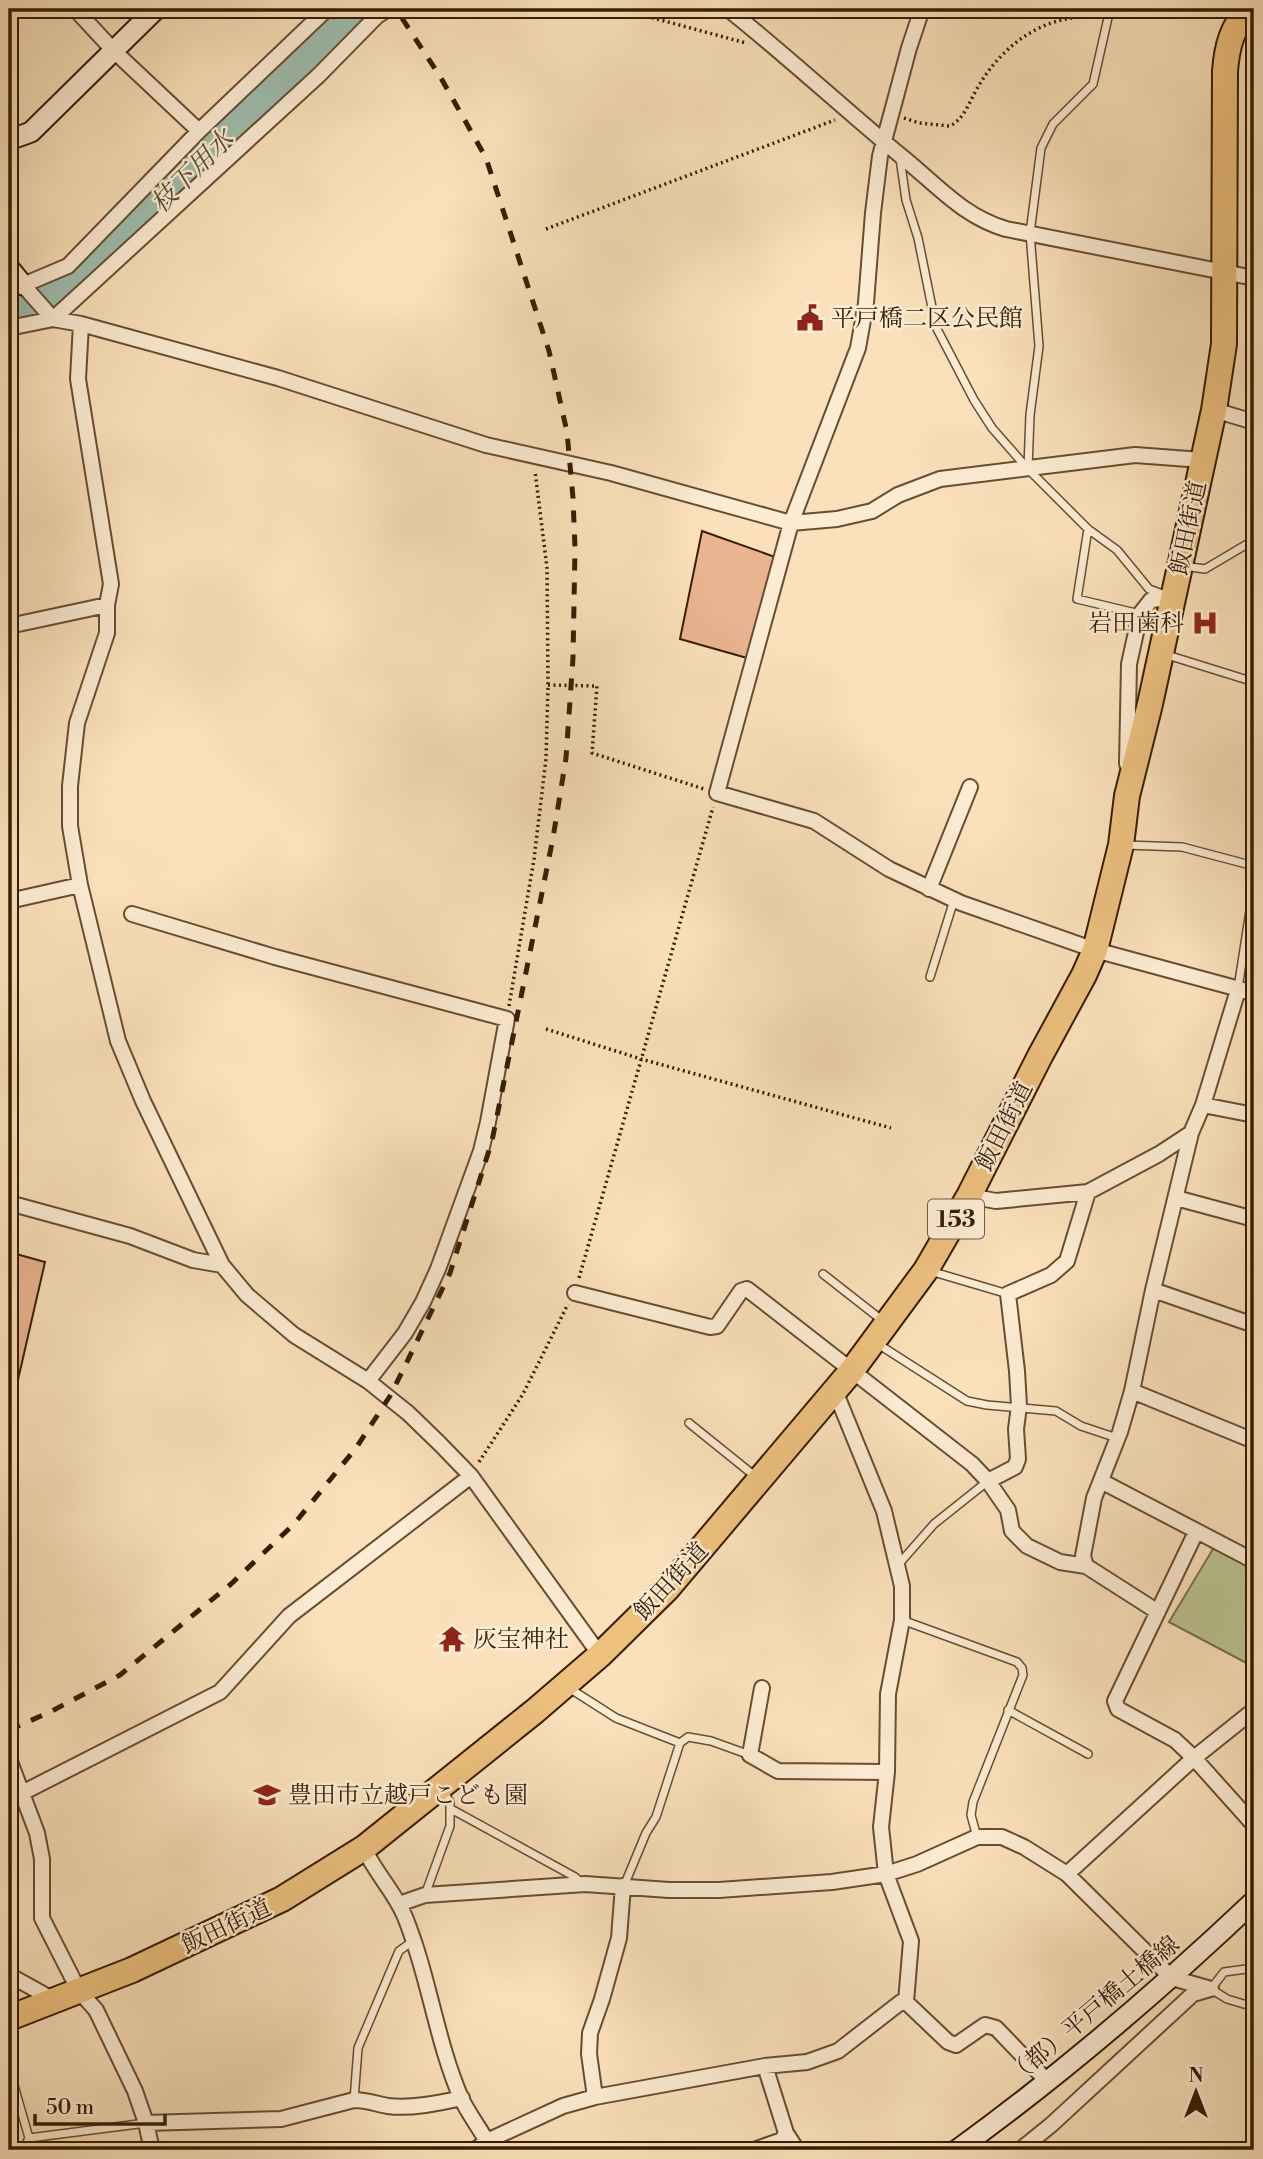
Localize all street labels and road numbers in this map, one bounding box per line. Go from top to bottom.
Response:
street label: 飯田街道 [1164,478,1214,578]
street label: 飯田街道 [970,1077,1040,1176]
road number: 153 [928,1200,984,1238]
street label: 飯田街道 [628,1536,715,1627]
street label: 飯田街道 [177,1893,276,1961]
street label: （都）平戸橋土橋線 [1001,1930,1186,2092]

